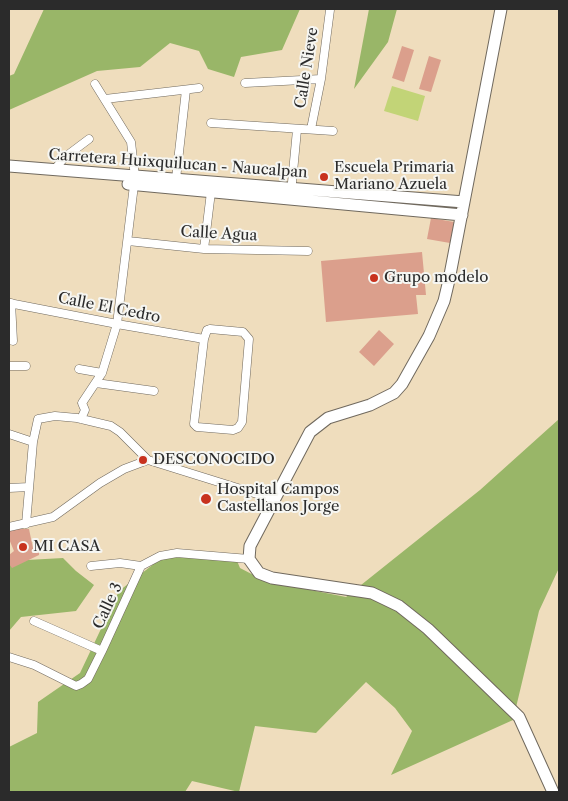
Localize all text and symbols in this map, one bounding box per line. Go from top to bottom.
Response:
street label: Calle Nieve [292,26,322,110]
street label: Carretera Huixquilucan - Naucalpan [48,146,308,182]
place label: Escuela Primaria Mariano Azuela [334,159,454,194]
marker: Escuela Primaria Mariano Azuela [318,171,330,183]
street label: Calle Agua [180,223,258,245]
place label: Grupo modelo [384,269,488,287]
marker: Grupo modelo [368,272,380,284]
street label: Calle El Cedro [56,289,162,327]
place label: DESCONOCIDO [153,451,275,469]
marker: DESCONOCIDO [137,454,149,466]
place label: Hospital Campos Castellanos Jorge [217,481,339,516]
marker: Hospital Campos Castellanos Jorge [199,492,213,506]
place label: MI CASA [33,538,100,556]
marker: MI CASA [17,541,29,553]
street label: Calle 3 [89,580,127,632]

